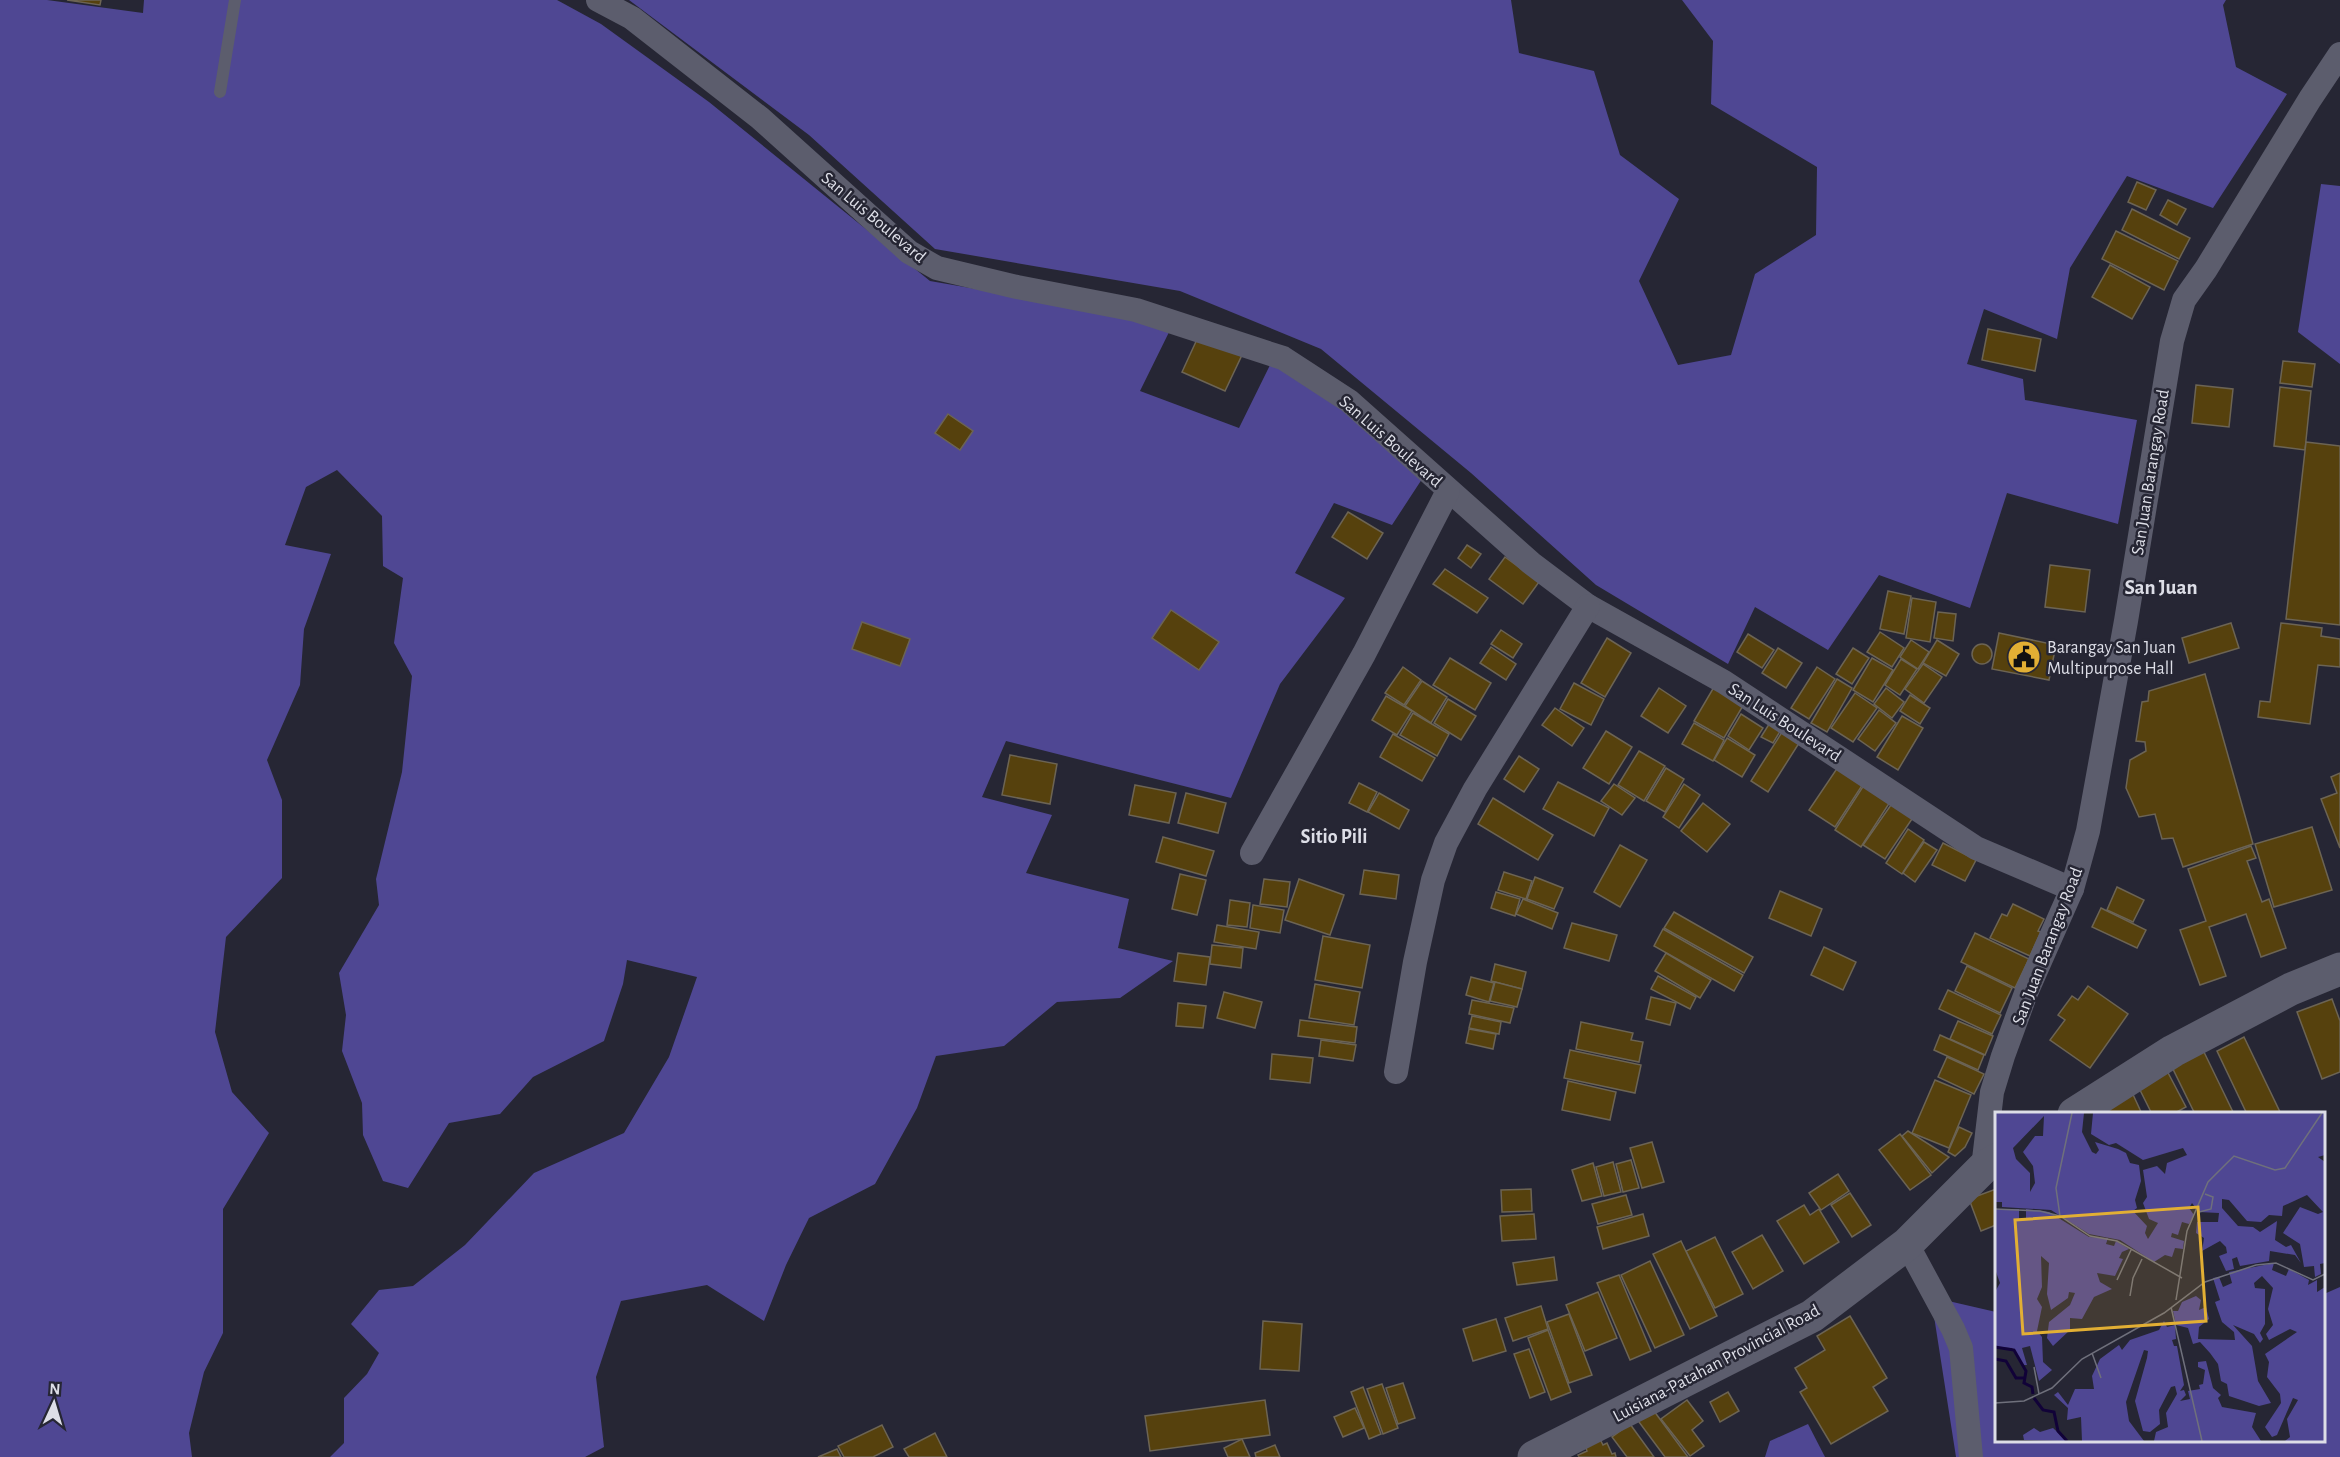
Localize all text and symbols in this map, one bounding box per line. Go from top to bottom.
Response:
street label: San Luis Boulevard [818,169,929,266]
street label: San Juan Barangay Road [2129,388,2173,556]
street label: San Luis Boulevard [1335,392,1445,491]
district label: San Juan [2124,577,2198,598]
public building icon: Barangay San Juan Multipurpose Hall [2006,639,2042,675]
place label: Barangay San Juan Multipurpose Hall [2047,639,2176,678]
street label: San Luis Boulevard [1725,680,1844,766]
district label: Sitio Pili [1301,827,1367,847]
street label: San Juan Barangay Road [2010,865,2086,1028]
inset map [1995,1112,2325,1442]
street label: Luisiana-Patahan Provincial Road [1610,1302,1823,1426]
north arrow [24,1373,84,1433]
text: N [49,1381,61,1397]

